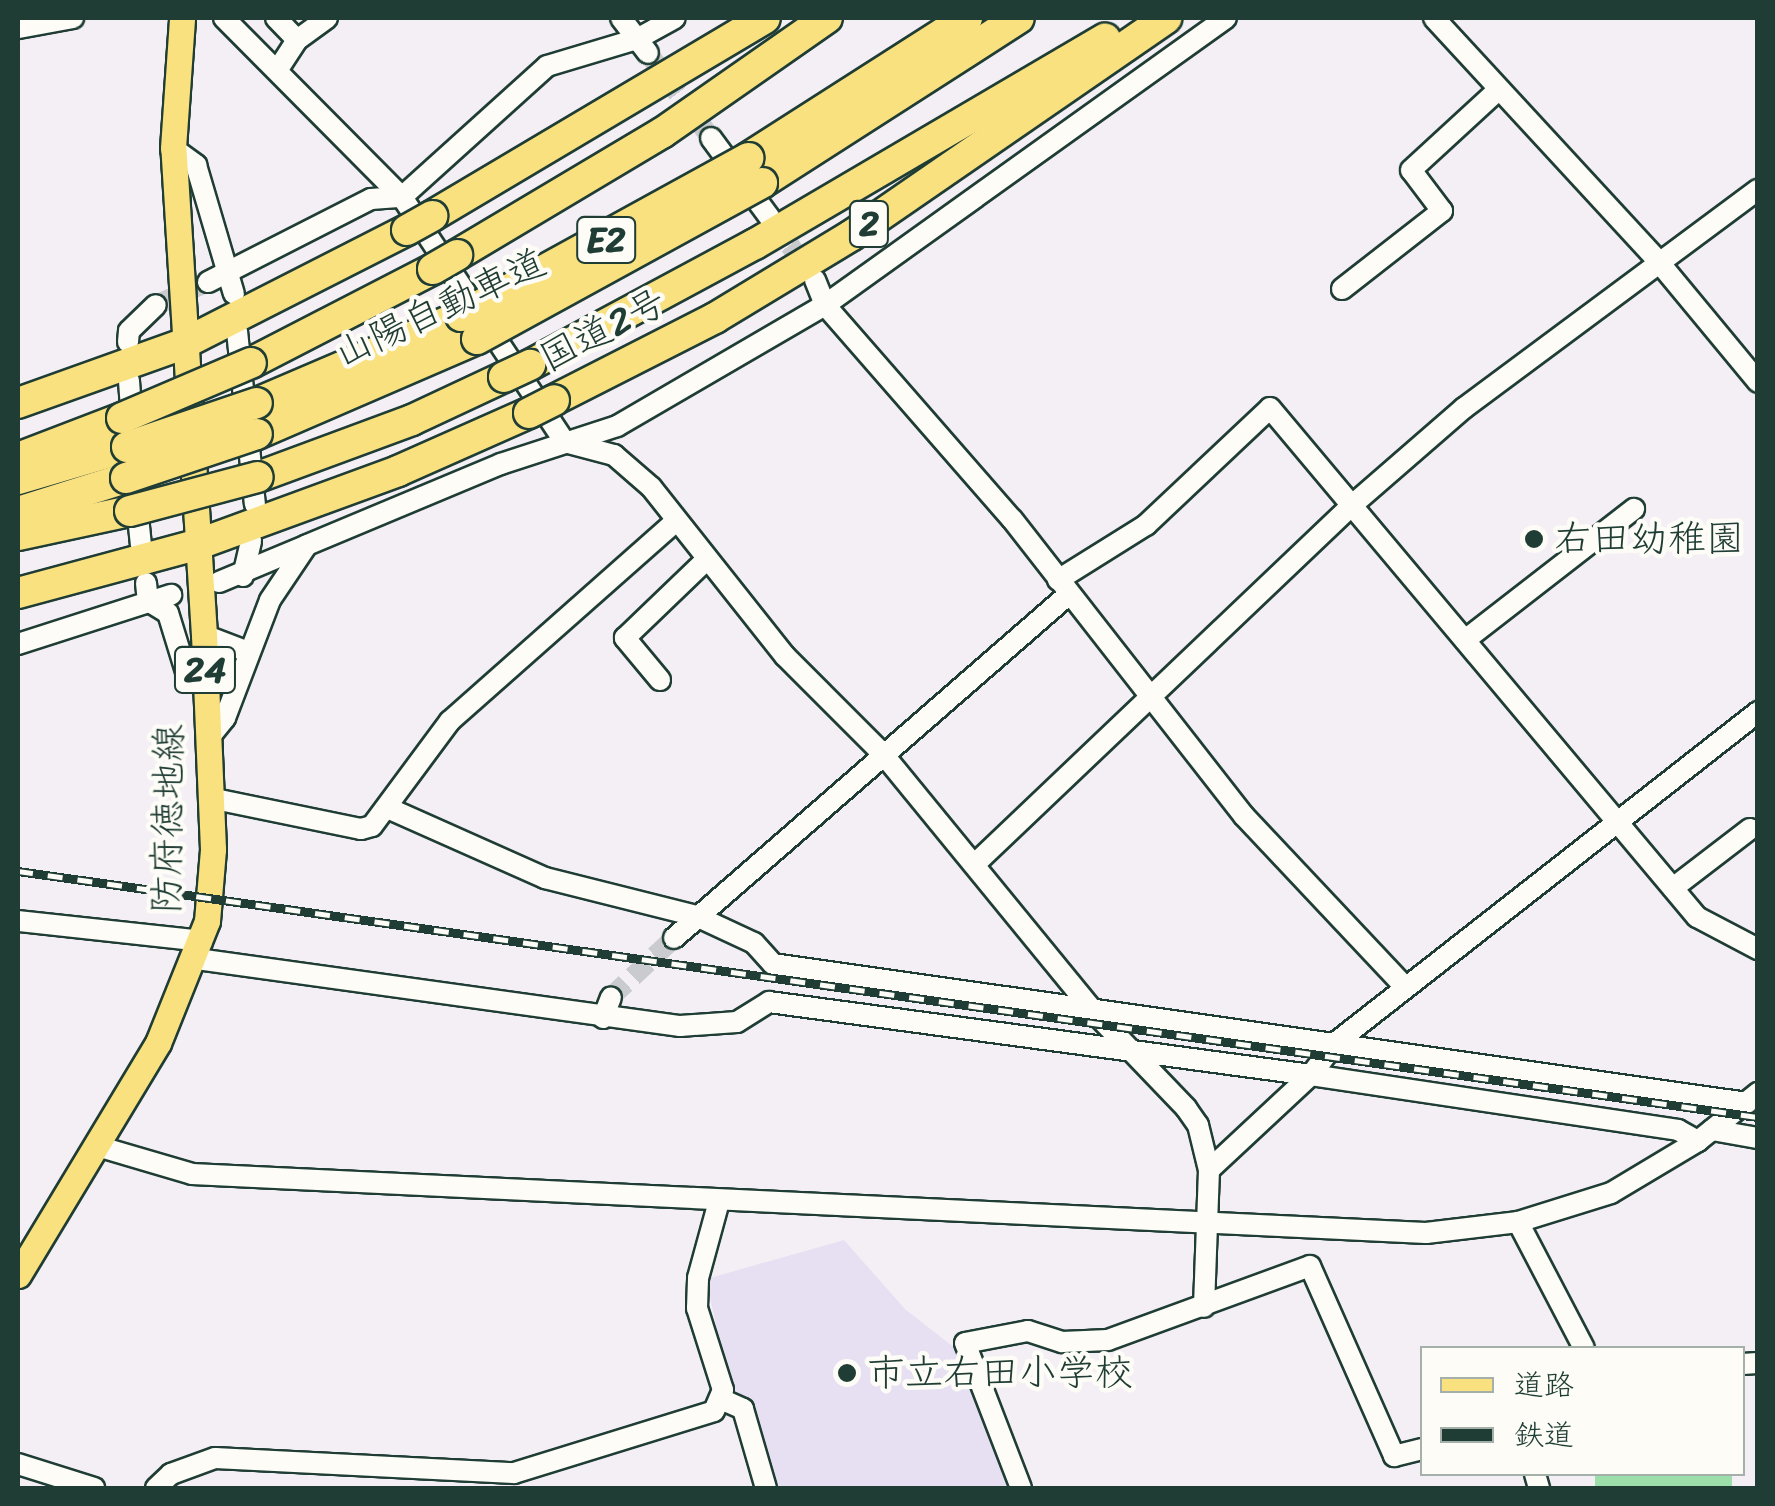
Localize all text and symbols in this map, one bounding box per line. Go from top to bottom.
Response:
road number: 2 [846,194,892,254]
road number: E2 [576,210,636,270]
street label: 山陽自動車道 [327,239,553,377]
street label: 国道2号 [532,279,674,381]
place label: 右田幼稚園 [1554,516,1744,562]
marker: 右田幼稚園 [1523,528,1545,550]
road number: 24 [172,640,238,700]
street label: 防府徳地線 [144,724,192,914]
legend [1420,1346,1745,1476]
place label: 市立右田小学校 [867,1350,1133,1396]
text: 道路 [1514,1358,1574,1412]
marker: 市立右田小学校 [836,1362,858,1384]
text: 鉄道 [1514,1408,1574,1462]

